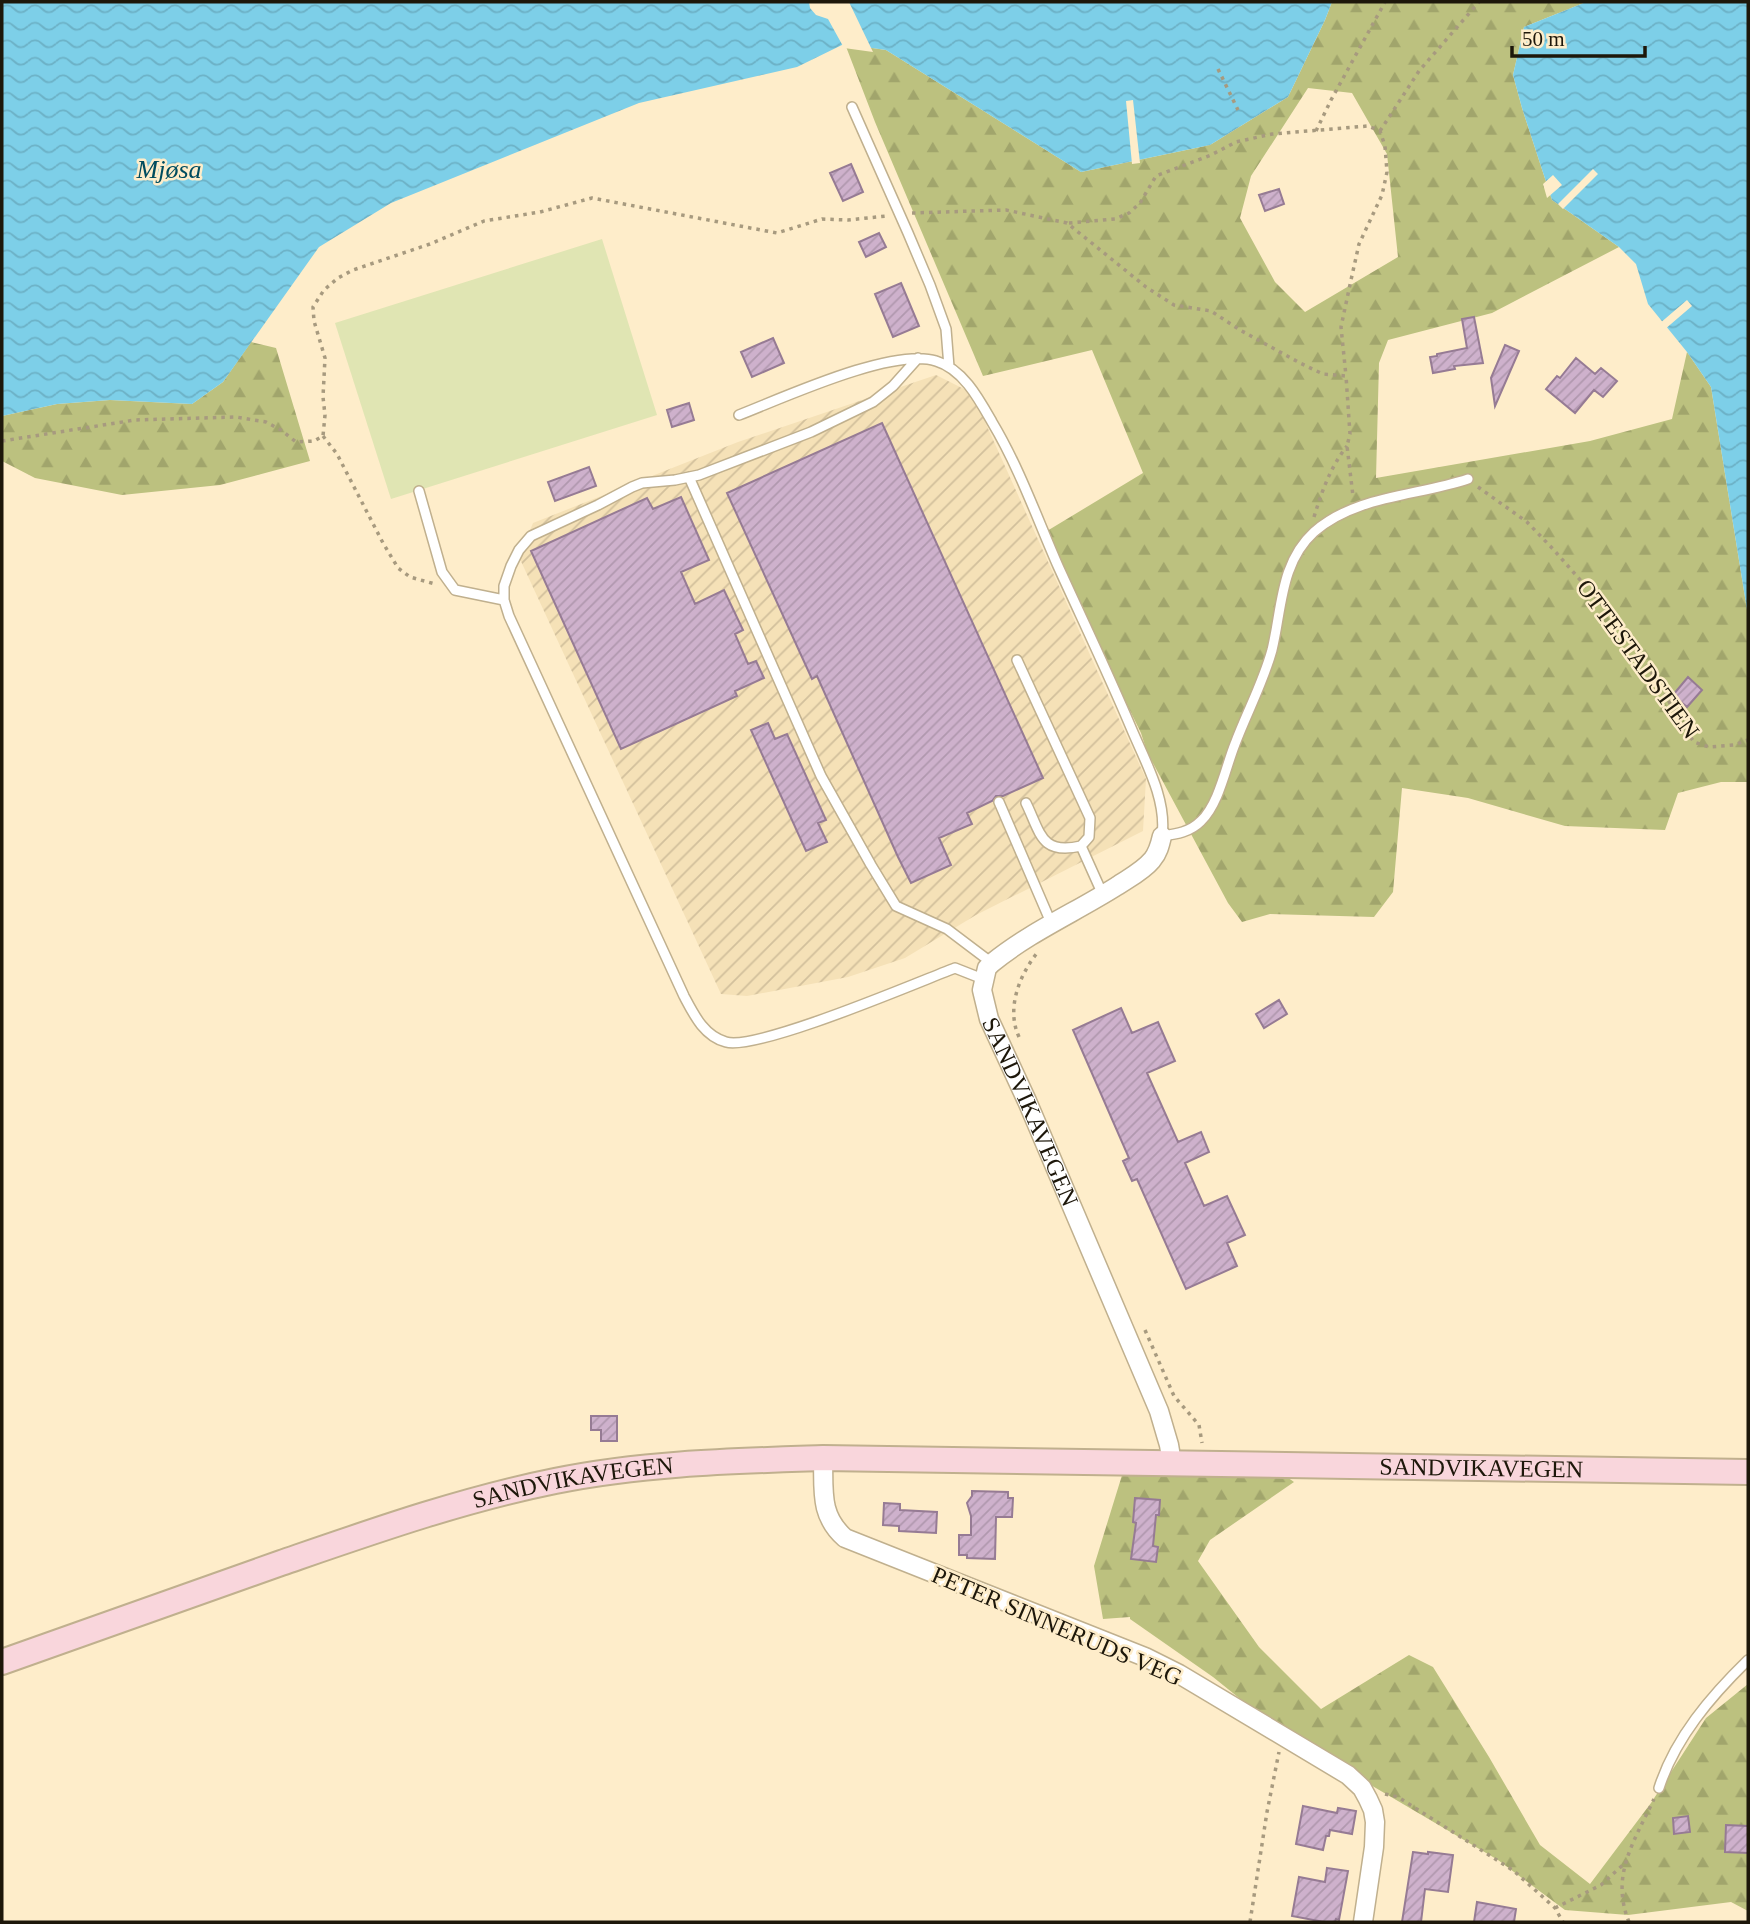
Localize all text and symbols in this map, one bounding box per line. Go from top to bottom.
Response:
scale bar [1512,14,1645,58]
text: 50 m [1522,27,1565,51]
water label: Mjøsa [136,155,202,184]
street label: OTTESTADSTIEN [1572,574,1704,744]
street label: SANDVIKAVEGEN [977,1013,1083,1210]
street label: SANDVIKAVEGEN [470,1452,675,1513]
street label: SANDVIKAVEGEN [1379,1453,1583,1483]
street label: PETER SINNERUDS VEG [928,1561,1186,1691]

